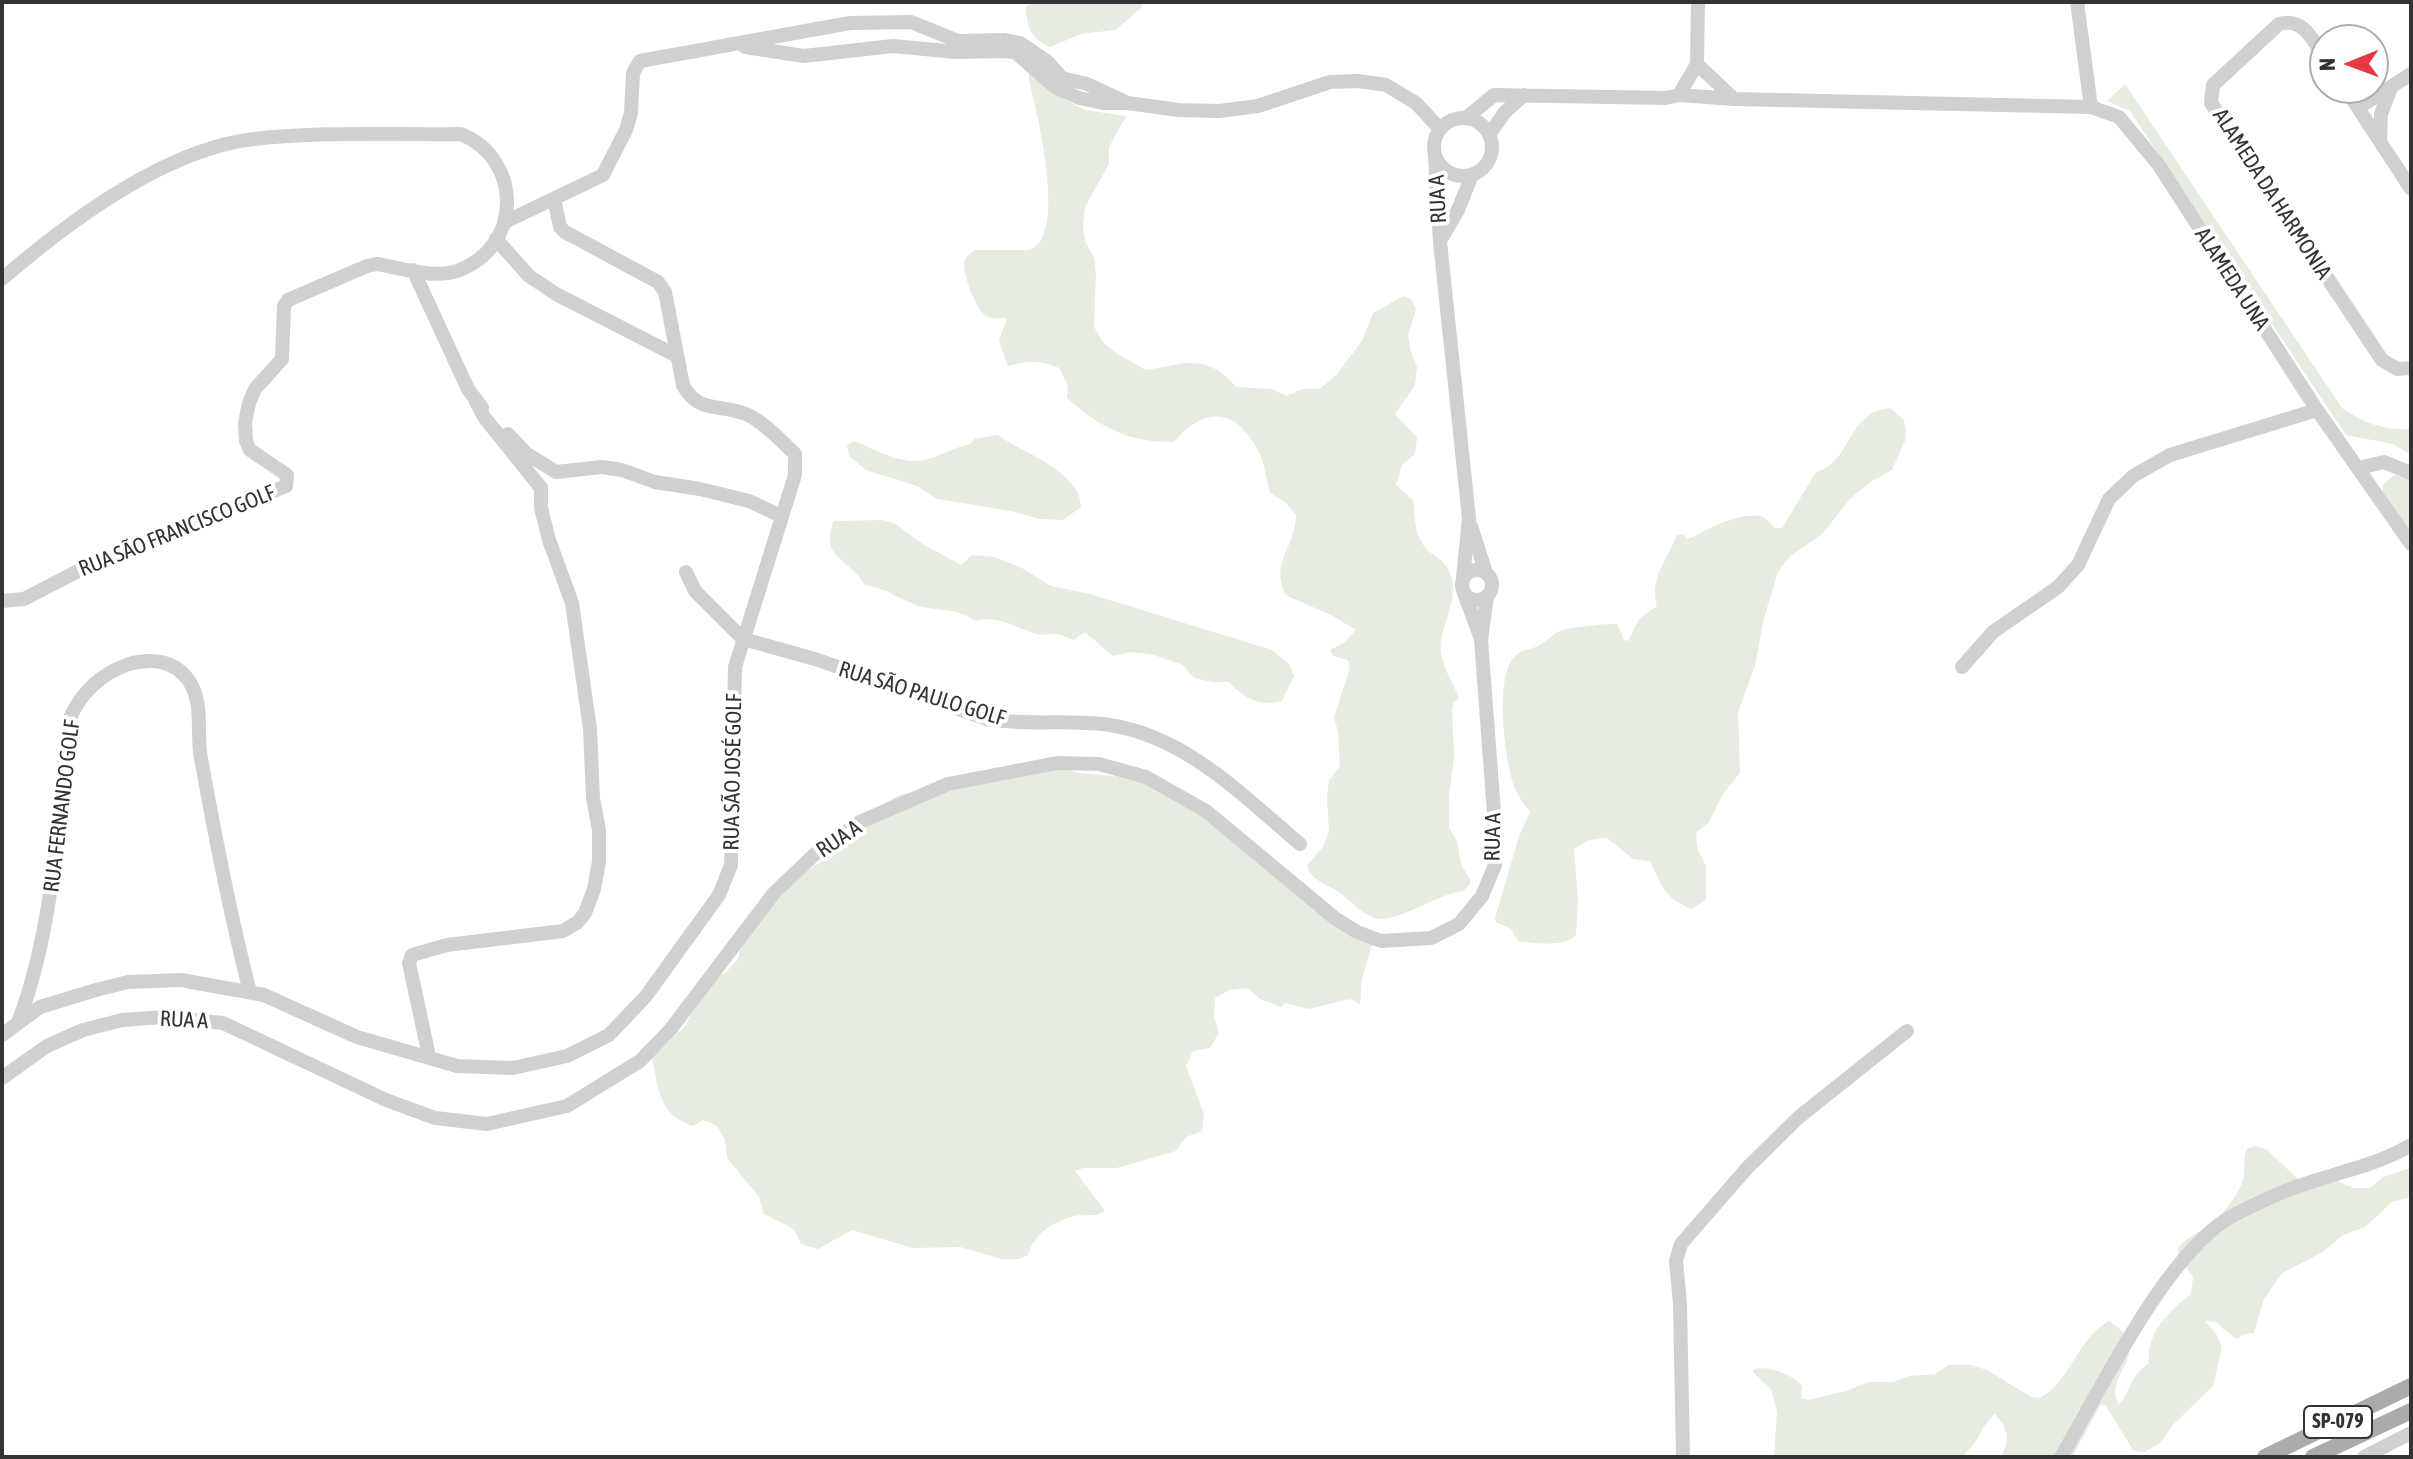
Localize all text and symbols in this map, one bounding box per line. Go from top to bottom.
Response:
north arrow [2309,24,2389,104]
text: N [2314,58,2340,71]
street label: ALAMEDA DA HARMONIA [2207,104,2337,284]
street label: RUA A [1424,174,1452,224]
street label: ALAMEDA UNA [2189,223,2275,335]
street label: RUA SÃO FRANCISCO GOLF [75,480,279,582]
street label: RUA SÃO PAULO GOLF [835,656,1009,732]
street label: RUA SÃO JOSÉ GOLF [718,693,748,851]
street label: RUA FERNANDO GOLF [38,718,86,894]
street label: RUA A [1479,812,1507,862]
street label: RUA A [811,814,867,864]
street label: RUA A [159,1006,209,1034]
road number: SP-079 [2304,1406,2372,1438]

